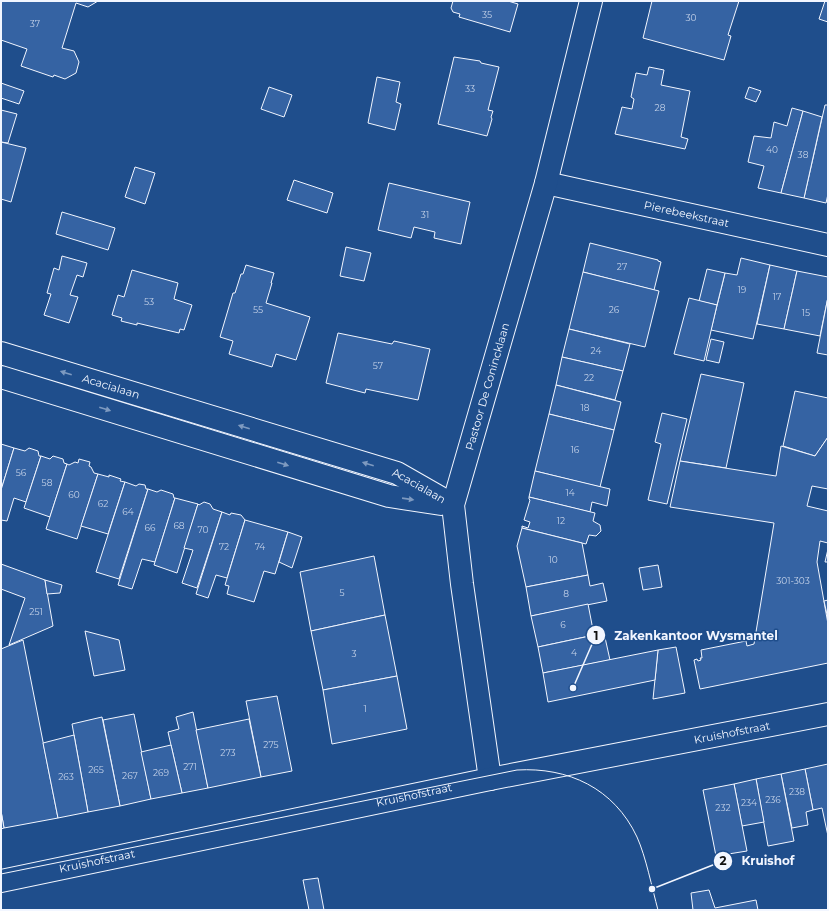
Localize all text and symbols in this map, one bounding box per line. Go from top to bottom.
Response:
house number: 35 [482,9,492,20]
house number: 30 [685,12,697,23]
house number: 37 [30,18,40,29]
house number: 33 [465,83,475,94]
house number: 28 [655,102,666,113]
house number: 40 [766,144,778,155]
house number: 38 [798,149,809,160]
street label: Pierebeekstraat [643,198,731,230]
house number: 31 [421,209,429,220]
house number: 27 [617,261,627,272]
house number: 19 [738,284,747,295]
house number: 17 [773,291,781,302]
house number: 53 [144,296,154,307]
house number: 55 [253,304,263,315]
house number: 26 [609,304,620,315]
house number: 15 [802,307,810,318]
street label: Pastoor De Conincklaan [462,321,512,452]
house number: 24 [591,345,601,356]
house number: 57 [373,360,383,371]
one-way arrow [60,370,72,376]
street label: Acacialaan [81,371,142,402]
house number: 22 [584,372,594,383]
house number: 18 [581,402,590,413]
one-way arrow [100,406,112,412]
one-way arrow [238,424,250,430]
house number: 16 [571,444,580,455]
one-way arrow [277,461,289,467]
one-way arrow [362,461,374,467]
street label: Acacialaan [391,465,448,506]
house number: 56 [16,467,27,478]
house number: 58 [42,477,53,488]
house number: 14 [565,487,575,498]
house number: 60 [68,489,80,500]
one-way arrow [402,496,414,502]
house number: 62 [98,498,108,509]
house number: 64 [122,506,134,517]
house number: 12 [557,515,565,526]
house number: 68 [173,520,185,531]
house number: 66 [145,522,156,533]
house number: 70 [197,524,209,535]
house number: 72 [219,541,229,552]
house number: 74 [255,541,265,552]
house number: 10 [548,554,558,565]
house number: 301-303 [776,575,810,586]
house number: 5 [339,587,345,598]
house number: 8 [563,588,569,599]
house number: 251 [29,606,43,617]
house number: 6 [560,619,566,630]
callout: Zakenkantoor Wysmantel [586,623,786,647]
text: 1 [594,628,598,643]
text: Zakenkantoor Wysmantel [614,628,778,643]
house number: 4 [571,647,577,658]
house number: 3 [351,648,357,659]
house number: 1 [363,703,367,714]
street label: Kruishofstraat [693,718,772,747]
house number: 275 [263,739,279,750]
house number: 273 [220,747,236,758]
house number: 271 [183,761,197,772]
house number: 265 [88,764,104,775]
house number: 269 [153,767,170,778]
house number: 267 [122,770,138,781]
house number: 263 [58,771,74,782]
street label: Kruishofstraat [375,780,454,810]
house number: 238 [789,786,805,797]
house number: 236 [765,794,781,805]
house number: 234 [741,797,757,808]
house number: 232 [715,802,731,813]
street label: Kruishofstraat [58,846,137,876]
callout: Kruishof [713,849,802,873]
text: 2 [719,853,727,868]
text: Kruishof [741,853,796,868]

